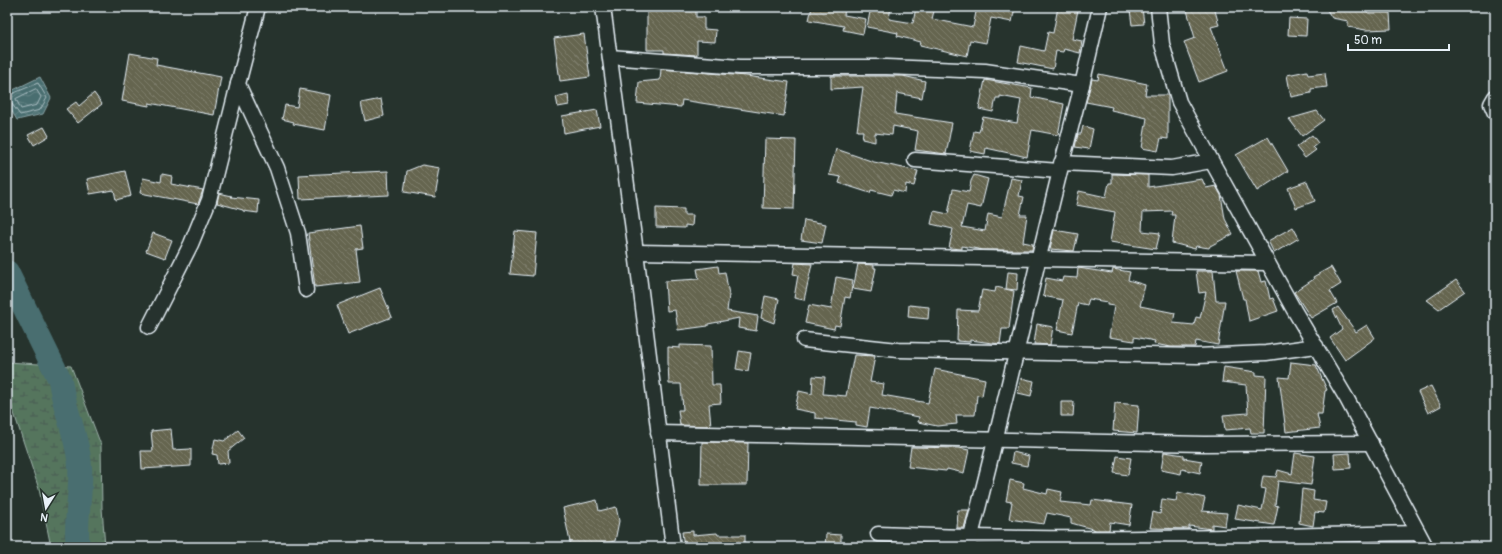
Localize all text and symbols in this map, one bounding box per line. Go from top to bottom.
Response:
scale bar [1348,26,1449,52]
text: 50 m [1354,33,1382,48]
north arrow [26,488,66,528]
text: N [39,510,49,524]

